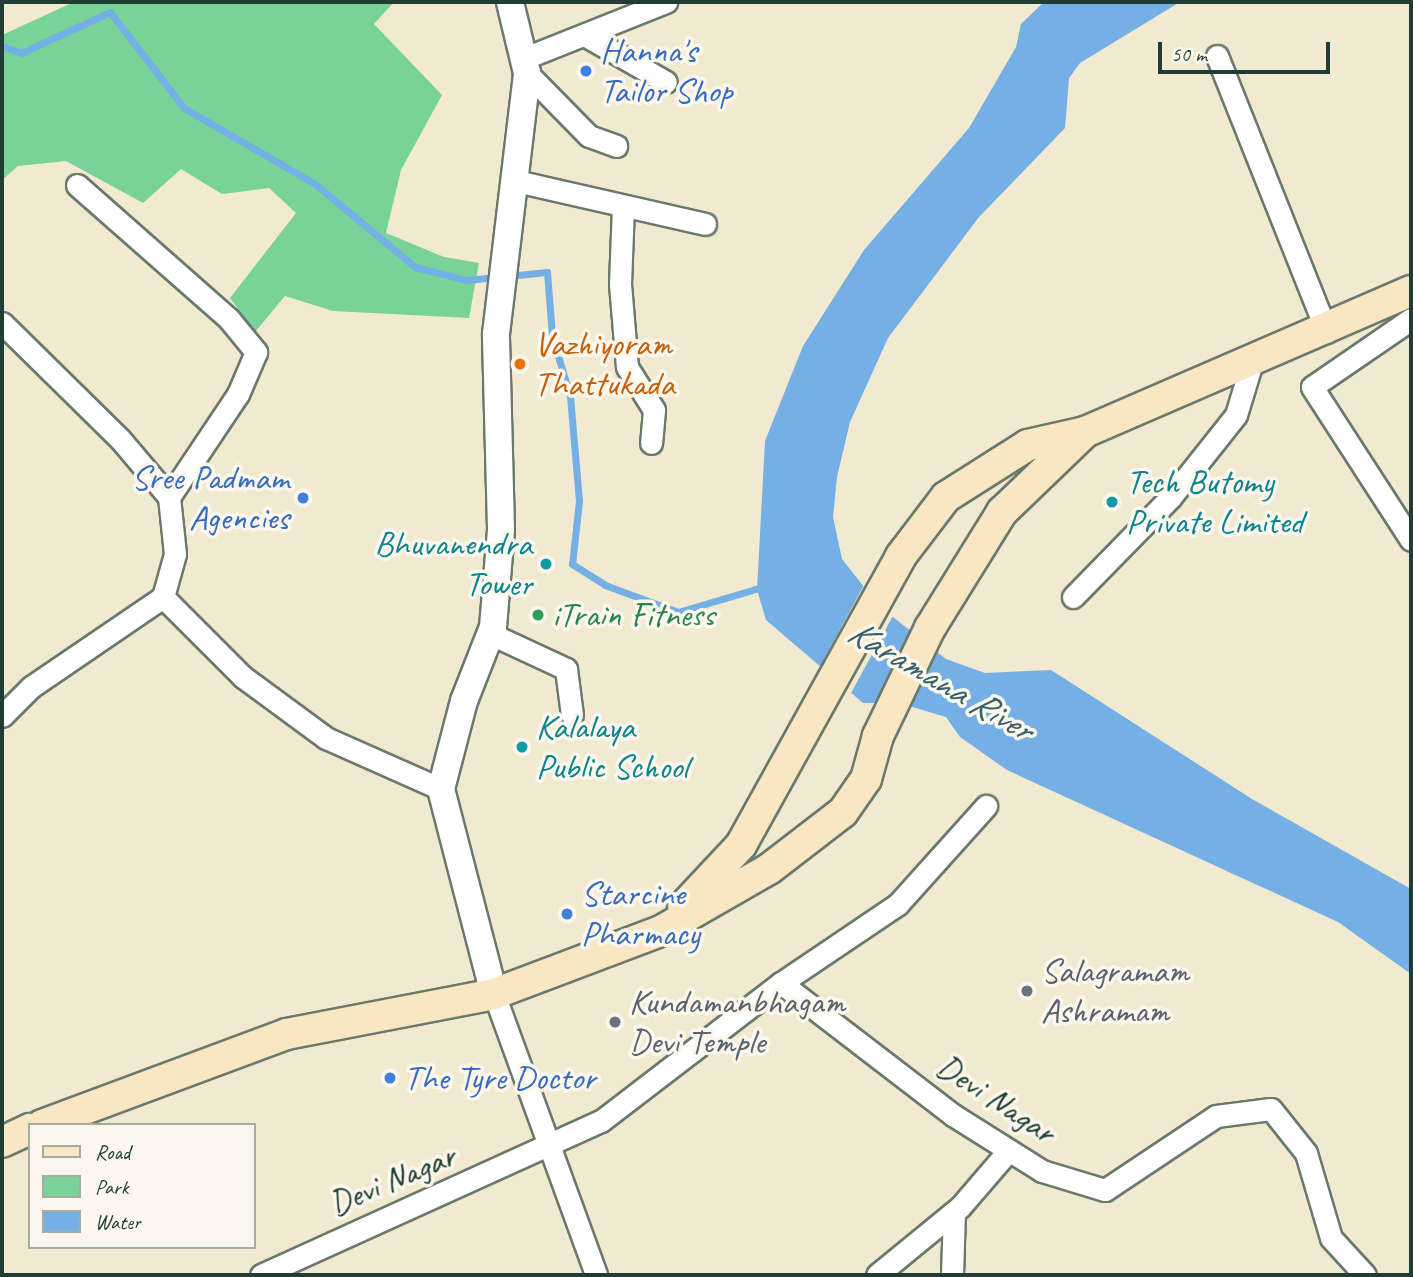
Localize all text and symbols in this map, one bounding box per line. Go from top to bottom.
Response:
scale bar [1161,28,1332,72]
place label: Hanna's Tailor Shop [600,30,734,112]
text: 50 m [1171,41,1207,67]
marker: Hanna's Tailor Shop [578,63,594,79]
place label: Vazhiyoram Thattukada [534,323,675,405]
marker: Vazhiyoram Thattukada [512,356,528,372]
place label: Sree Padmam Agencies [130,457,289,539]
place label: Tech Butomy Private Limited [1126,461,1303,543]
marker: Sree Padmam Agencies [295,490,311,506]
marker: Tech Butomy Private Limited [1104,494,1120,510]
place label: Bhuvanendra Tower [374,523,532,605]
marker: Bhuvanendra Tower [538,556,554,572]
place label: iTrain Fitness [552,594,715,636]
marker: iTrain Fitness [530,607,546,623]
water label: Karamana River [840,609,1040,751]
place label: Kalalaya Public School [536,706,688,788]
marker: Kalalaya Public School [514,739,530,755]
place label: Starcine Pharmacy [581,873,700,955]
marker: Starcine Pharmacy [559,906,575,922]
place label: Salagramam Ashramam [1041,950,1189,1032]
place label: Kundamanbhagam Devi Temple [629,981,845,1063]
marker: Salagramam Ashramam [1019,983,1035,999]
marker: Kundamanbhagam Devi Temple [607,1014,623,1030]
street label: Devi Nagar [928,1045,1064,1153]
place label: The Tyre Doctor [404,1057,597,1099]
marker: The Tyre Doctor [382,1070,398,1086]
legend [28,1123,256,1249]
street label: Devi Nagar [322,1135,462,1225]
text: Road [95,1139,130,1165]
text: Park [95,1174,128,1200]
text: Water [95,1209,141,1235]

